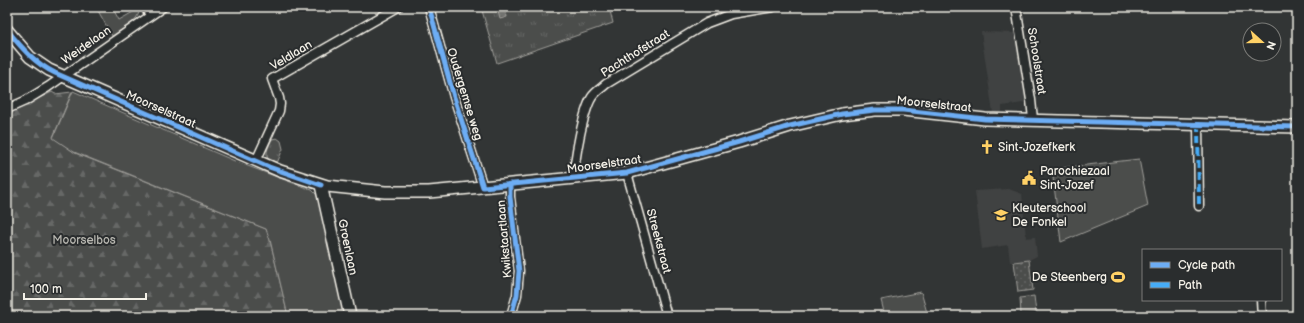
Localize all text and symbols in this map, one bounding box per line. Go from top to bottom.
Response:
north arrow [1242,22,1282,62]
street label: Weidelaan [59,23,114,68]
street label: Pachthofstraat [598,26,673,81]
street label: Schoolstraat [1024,27,1049,96]
street label: Veldlaan [268,37,315,74]
text: N [1263,39,1278,52]
street label: Oudergemse weg [443,46,486,142]
street label: Moorselstraat [123,87,198,132]
street label: Moorselstraat [896,93,972,116]
church icon: Sint-Jozefkerk [979,139,995,155]
place label: Sint-Jozefkerk [998,140,1075,155]
street label: Moorselstraat [566,152,643,177]
place label: Parochiezaal Sint-Jozef [1040,164,1110,193]
public building icon: Parochiezaal Sint-Jozef [1021,170,1037,186]
street label: Kwikstaartlaan [494,199,515,279]
place label: Kleuterschool De Fonkel [1012,201,1086,230]
street label: Streekstraat [643,207,674,275]
school or university icon: Kleuterschool De Fonkel [993,207,1009,223]
street label: Groenlaan [334,218,361,277]
park label: Moorselbos [52,233,116,248]
legend [1142,249,1282,301]
text: Cycle path [1178,258,1235,273]
sports icon: De Steenberg [1110,269,1126,285]
place label: De Steenberg [1032,270,1107,285]
scale bar [24,275,146,301]
text: Path [1178,278,1203,293]
text: 100 m [30,282,62,297]

